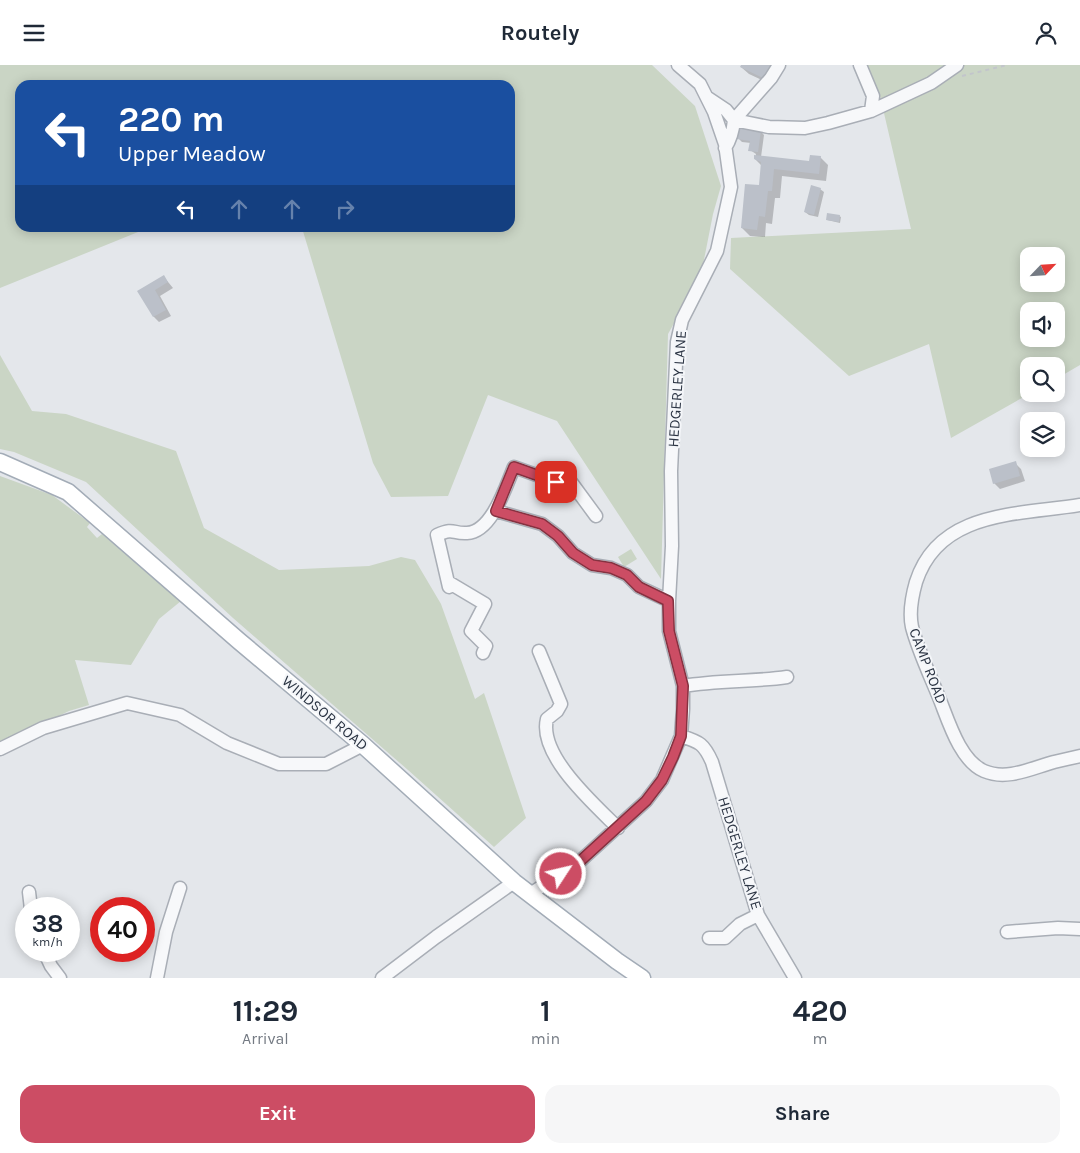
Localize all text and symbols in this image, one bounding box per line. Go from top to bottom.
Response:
icon: menu [20,19,48,47]
icon: person [1032,19,1060,47]
text: Routely [501,20,579,46]
text: 220 m [118,99,225,140]
icon: left [35,100,100,165]
text: Upper Meadow [118,141,266,167]
icon: left [172,195,200,223]
icon: ahead [225,195,253,223]
icon: ahead [278,195,306,223]
icon: right [331,195,359,223]
north arrow [1020,247,1065,293]
map controls [1020,247,1065,457]
button: sound [1020,302,1065,347]
street label: HEDGERLEY LANE [664,330,690,448]
button: search [1020,357,1065,402]
button: layers [1020,412,1065,457]
pin [535,461,577,503]
icon: arrive [542,468,570,496]
street label: CAMP ROAD [905,626,951,706]
street label: WINDSOR ROAD [278,672,372,754]
street label: HEDGERLEY LANE [714,794,766,912]
position arrow [534,847,586,899]
speed limit sign: 40 [90,897,155,962]
text: 38 [32,909,63,938]
text: km/h [32,935,63,949]
text: 11:29 [232,993,298,1029]
text: 1 [540,993,551,1029]
text: 420 [793,993,848,1029]
text: Arrival [242,1029,289,1048]
text: min [531,1029,560,1048]
text: m [813,1029,828,1048]
button: Exit [20,1085,535,1143]
button: Share [545,1085,1060,1143]

